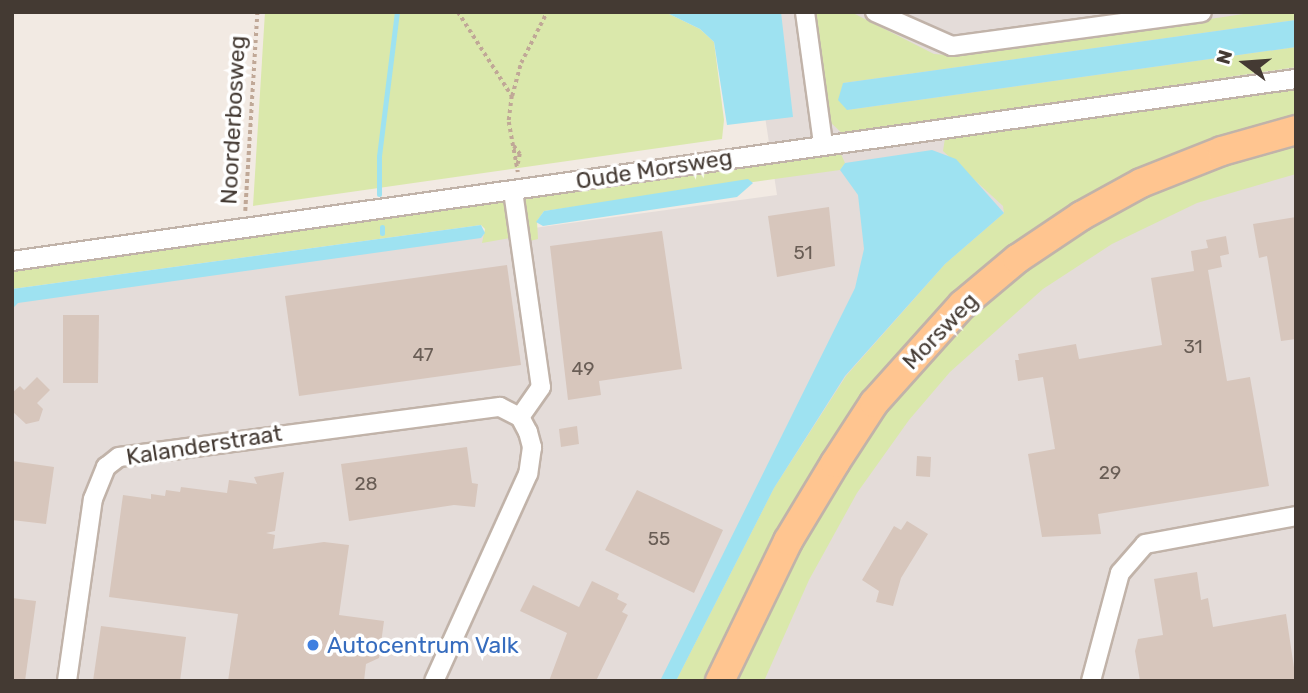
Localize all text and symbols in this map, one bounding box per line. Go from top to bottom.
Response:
north arrow [1210,28,1280,98]
street label: Noorderbosweg [215,35,251,205]
text: N [1211,47,1237,67]
street label: Oude Morsweg [574,143,734,195]
house number: 51 [793,242,813,264]
street label: Morsweg [897,287,983,375]
house number: 31 [1183,336,1203,358]
house number: 47 [412,344,434,366]
house number: 49 [572,358,594,380]
street label: Kalanderstraat [124,419,284,471]
house number: 29 [1099,462,1121,484]
house number: 28 [354,473,378,495]
house number: 55 [648,528,670,550]
place label: Autocentrum Valk [327,631,519,659]
marker: Autocentrum Valk [305,637,321,653]

